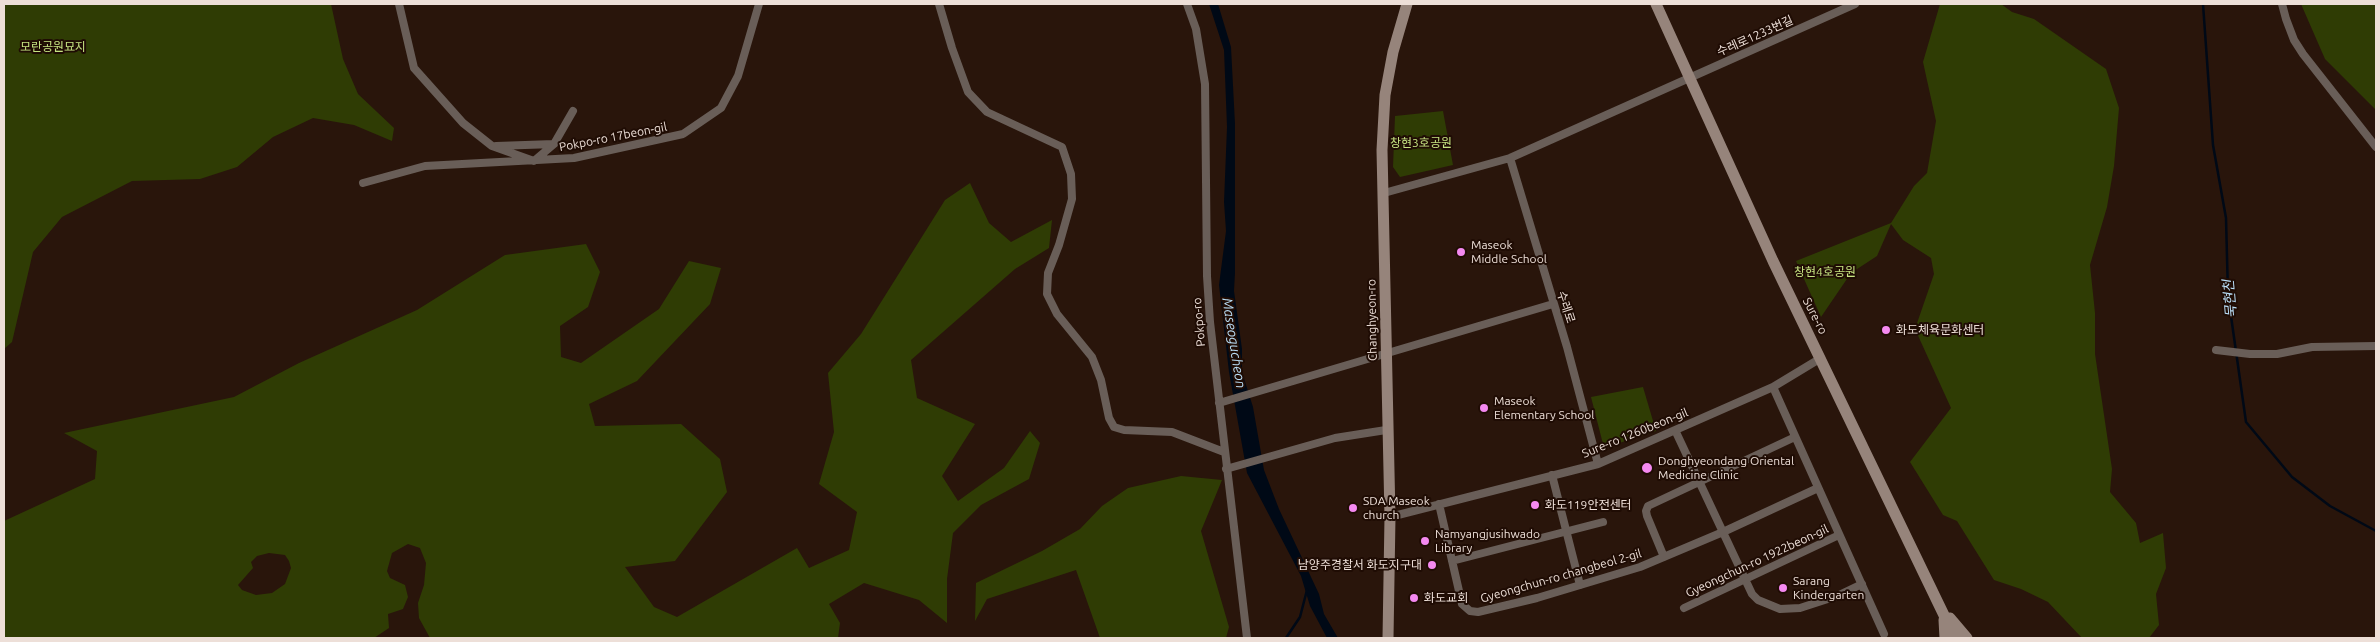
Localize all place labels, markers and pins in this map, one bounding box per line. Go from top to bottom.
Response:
place label: Maseok Middle School [1471,238,1547,266]
marker: Maseok Middle School [1455,246,1467,258]
place label: 화도체육문화센터 [1896,323,1984,337]
marker: 화도체육문화센터 [1880,324,1892,336]
place label: Maseok Elementary School [1494,394,1594,422]
marker: Maseok Elementary School [1478,402,1490,414]
place label: Donghyeondang Oriental Medicine Clinic [1658,454,1794,482]
marker: Donghyeondang Oriental Medicine Clinic [1640,461,1654,475]
place label: SDA Maseok church [1363,494,1430,522]
place label: 화도119안전센터 [1545,498,1632,512]
marker: 화도119안전센터 [1529,499,1541,511]
marker: SDA Maseok church [1347,502,1359,514]
place label: Namyangjusihwado Library [1435,527,1540,555]
marker: Namyangjusihwado Library [1419,535,1431,547]
place label: 남양주경찰서 화도지구대 [1298,558,1422,572]
marker: 남양주경찰서 화도지구대 [1426,559,1438,571]
place label: Sarang Kindergarten [1793,574,1864,602]
marker: Sarang Kindergarten [1777,582,1789,594]
place label: 화도교회 [1424,591,1468,605]
marker: 화도교회 [1408,592,1420,604]

